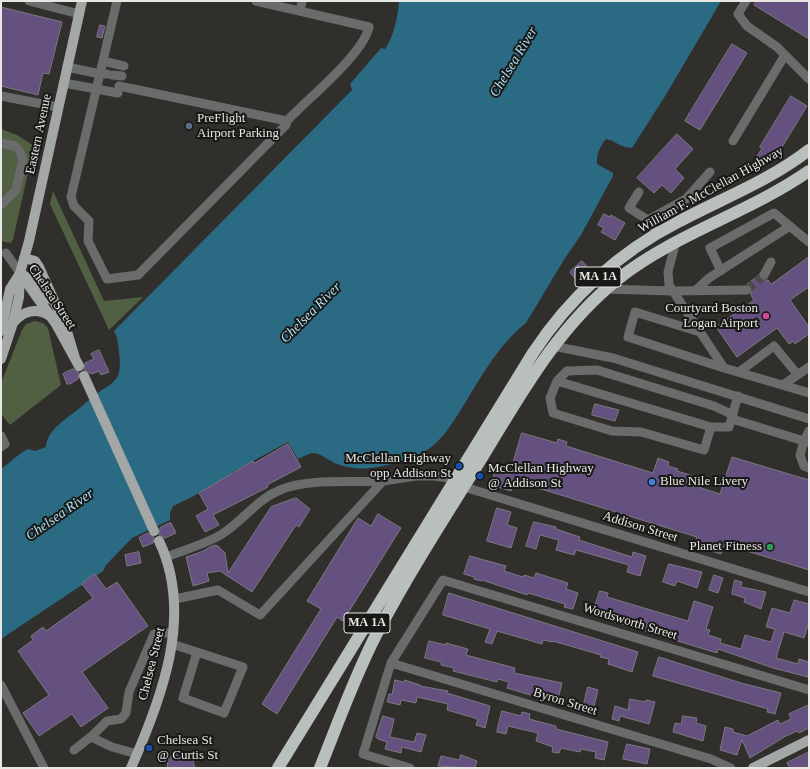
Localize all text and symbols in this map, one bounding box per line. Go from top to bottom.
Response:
water label: Chelsea River [486,24,542,100]
street label: Eastern Avenue [23,92,55,176]
place label: PreFlight Airport Parking [197,111,279,142]
marker: PreFlight Airport Parking [184,121,194,131]
street label: William F. McClellan Highway [636,143,786,237]
street label: Chelsea Street [25,262,79,332]
road number: MA 1A [575,267,621,287]
water label: Chelsea River [277,279,345,347]
place label: Courtyard Boston Logan Airport [665,301,758,332]
marker: Courtyard Boston Logan Airport [761,311,771,321]
place label: McClellan Highway opp Addison St [345,451,451,482]
marker: McClellan Highway opp Addison St [454,461,464,471]
place label: McClellan Highway @ Addison St [488,461,594,492]
marker: McClellan Highway @ Addison St [475,471,485,481]
place label: Blue Nile Livery [660,474,748,490]
marker: Blue Nile Livery [647,477,657,487]
water label: Chelsea River [23,485,97,545]
street label: Addison Street [601,508,679,546]
place label: Planet Fitness [689,539,762,555]
marker: Planet Fitness [765,542,775,552]
street label: Wordsworth Street [581,600,679,644]
road number: MA 1A [344,613,390,633]
street label: Chelsea Street [135,626,169,702]
street label: Byron Street [531,685,599,719]
place label: Chelsea St @ Curtis St [157,733,218,764]
marker: Chelsea St @ Curtis St [144,743,154,753]

